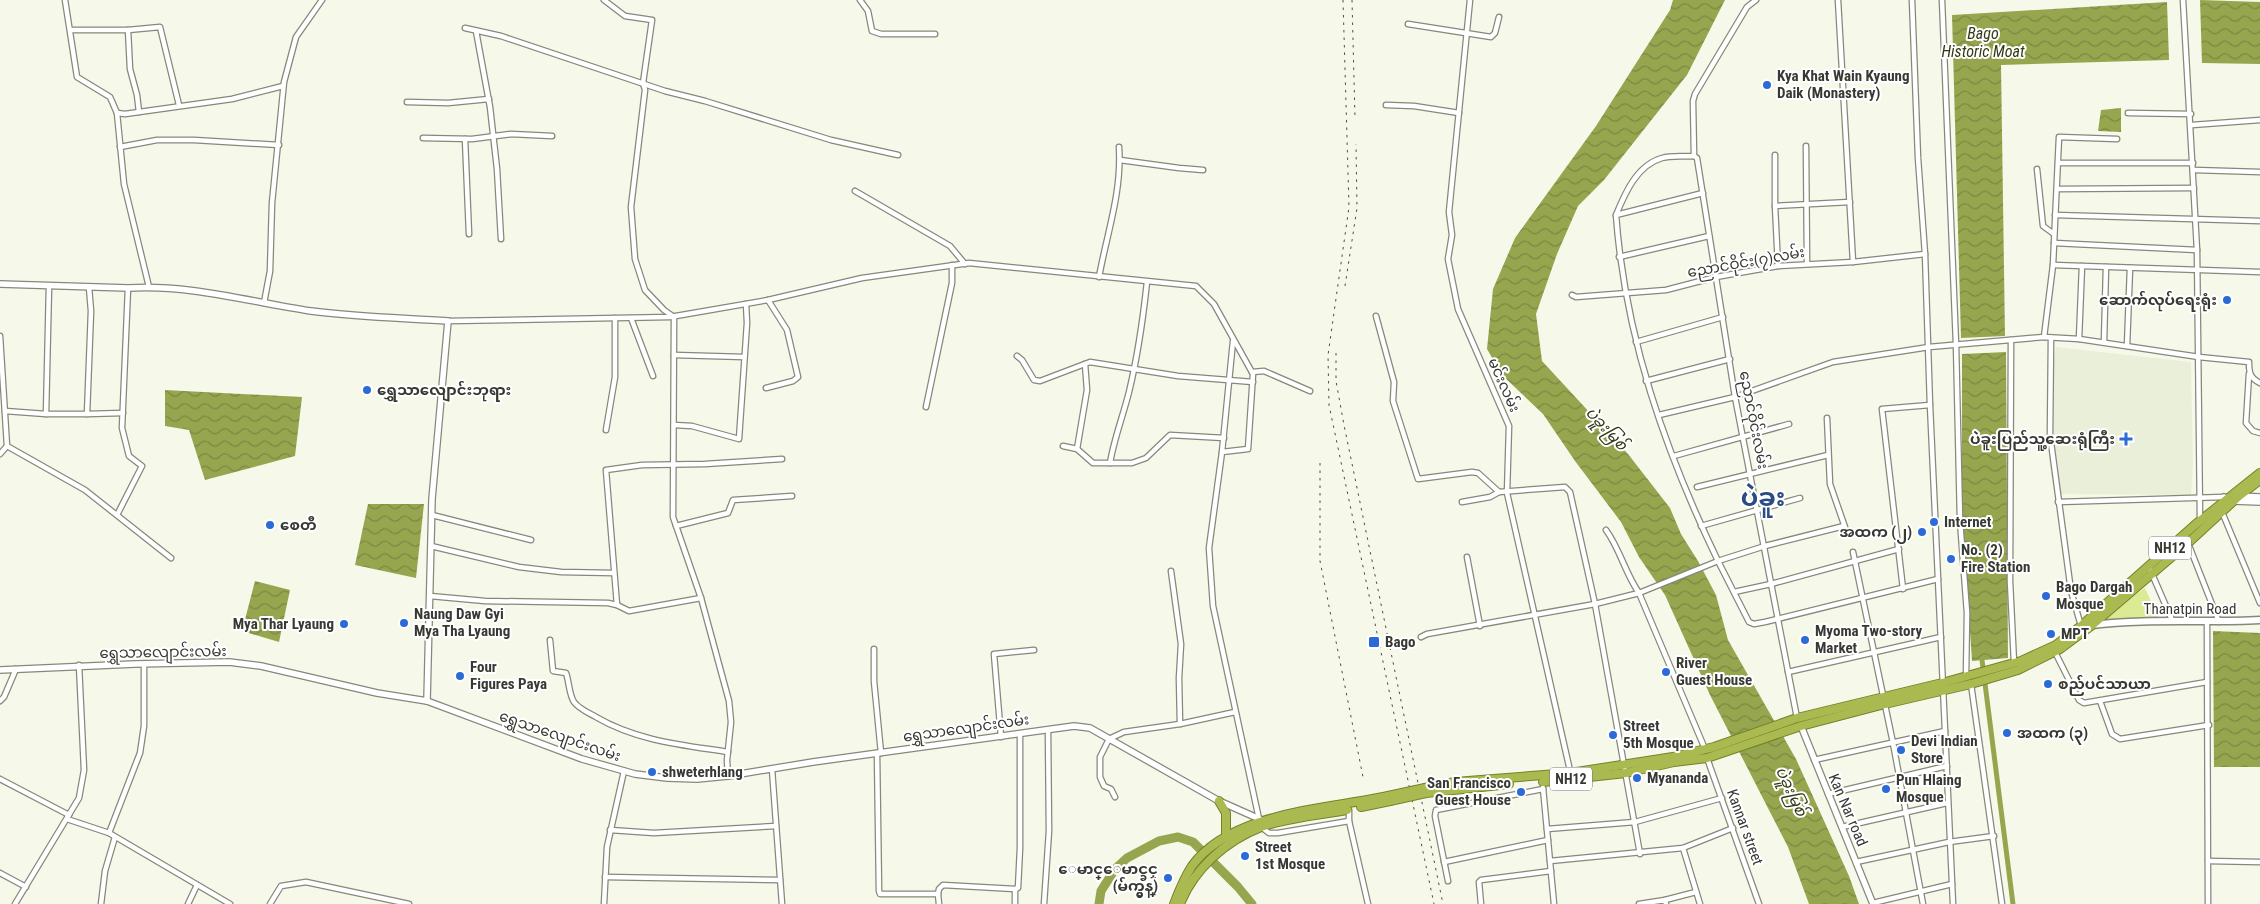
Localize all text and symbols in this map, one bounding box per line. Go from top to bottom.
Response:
water label: Bago Historic Moat [1941,24,2025,61]
place label: Kya Khat Wain Kyaung Daik (Monastery) [1777,67,1910,102]
marker: Kya Khat Wain Kyaung Daik (Monastery) [1761,79,1773,91]
street label: ညောင်ဝိုင်း(၇)လမ်း [1686,242,1807,284]
place label: ဆောက်လုပ်ရေးရုံး [2099,290,2217,312]
marker: ဆောက်လုပ်ရေးရုံး [2221,294,2233,306]
street label: မင်းလမ်း [1484,355,1525,415]
street label: ညောင်ဝိုင်းလမ်း [1733,369,1773,471]
place label: ရွှေသာလျောင်းဘုရား [377,380,511,402]
marker: ရွှေသာလျောင်းဘုရား [361,384,373,396]
water label: ပဲခူးမြစ် [1579,401,1634,458]
place label: ပဲခူးပြည်သူ့ဆေးရုံကြီး [1970,429,2115,451]
marker: ပဲခူးပြည်သူ့ဆေးရုံကြီး [2119,432,2133,446]
district label: ပဲခူး [1741,482,1785,518]
place label: Internet [1944,513,1992,531]
place label: စေတီ [280,515,317,534]
marker: Internet [1928,516,1940,528]
marker: စေတီ [264,519,276,531]
place label: အထက (၂) [1839,523,1912,544]
marker: အထက (၂) [1916,526,1928,538]
road number: NH12 [2149,536,2191,560]
place label: No. (2) Fire Station [1961,541,2030,576]
marker: No. (2) Fire Station [1945,553,1957,565]
place label: Bago Dargah Mosque [2056,578,2132,613]
marker: Bago Dargah Mosque [2040,590,2052,602]
street label: Thanatpin Road [2144,600,2236,618]
place label: Naung Daw Gyi Mya Tha Lyaung [414,605,510,640]
place label: Mya Thar Lyaung [233,615,334,633]
marker: Naung Daw Gyi Mya Tha Lyaung [398,617,410,629]
marker: Mya Thar Lyaung [338,618,350,630]
place label: Myoma Two-story Market [1815,622,1923,657]
place label: MPT [2061,625,2089,643]
marker: MPT [2045,628,2057,640]
place label: Bago [1385,633,1416,651]
marker: Myoma Two-story Market [1799,634,1811,646]
marker: Bago [1367,635,1381,649]
street label: ရွှေသာလျောင်းလမ်း [99,641,227,665]
place label: River Guest House [1676,654,1752,689]
place label: Four Figures Paya [470,658,547,693]
marker: River Guest House [1660,666,1672,678]
marker: Four Figures Paya [454,670,466,682]
place label: စည်ပင်သာယာ [2058,674,2151,696]
marker: စည်ပင်သာယာ [2042,678,2054,690]
street label: ရွှေသာလျောင်းလမ်း [496,706,623,768]
street label: ရွှေသာလျောင်းလမ်း [902,709,1031,749]
place label: Street 5th Mosque [1623,717,1694,752]
place label: အထက (၃) [2017,724,2088,745]
marker: အထက (၃) [2001,727,2013,739]
marker: Street 5th Mosque [1607,729,1619,741]
place label: Devi Indian Store [1911,732,1978,767]
marker: Devi Indian Store [1895,744,1907,756]
place label: shweterhlang [662,763,743,781]
water label: ပဲခူးမြစ် [1768,763,1814,822]
marker: shweterhlang [646,766,658,778]
road number: NH12 [1550,768,1592,791]
place label: Myananda [1647,769,1708,787]
street label: Kan Nar road [1825,771,1871,849]
place label: Pun Hlaing Mosque [1896,771,1962,806]
marker: Myananda [1631,772,1643,784]
place label: San Francisco Guest House [1427,774,1511,809]
marker: Pun Hlaing Mosque [1880,783,1892,795]
marker: San Francisco Guest House [1515,786,1527,798]
street label: Kannar street [1723,787,1767,867]
place label: Street 1st Mosque [1255,838,1325,873]
marker: Street 1st Mosque [1239,850,1251,862]
place label: ေမာင္ေမာင္ခင္ (မ်က္မွန္) [1058,860,1158,898]
marker: ေမာင္ေမာင္ခင္ (မ်က္မွန္) [1162,872,1174,884]

